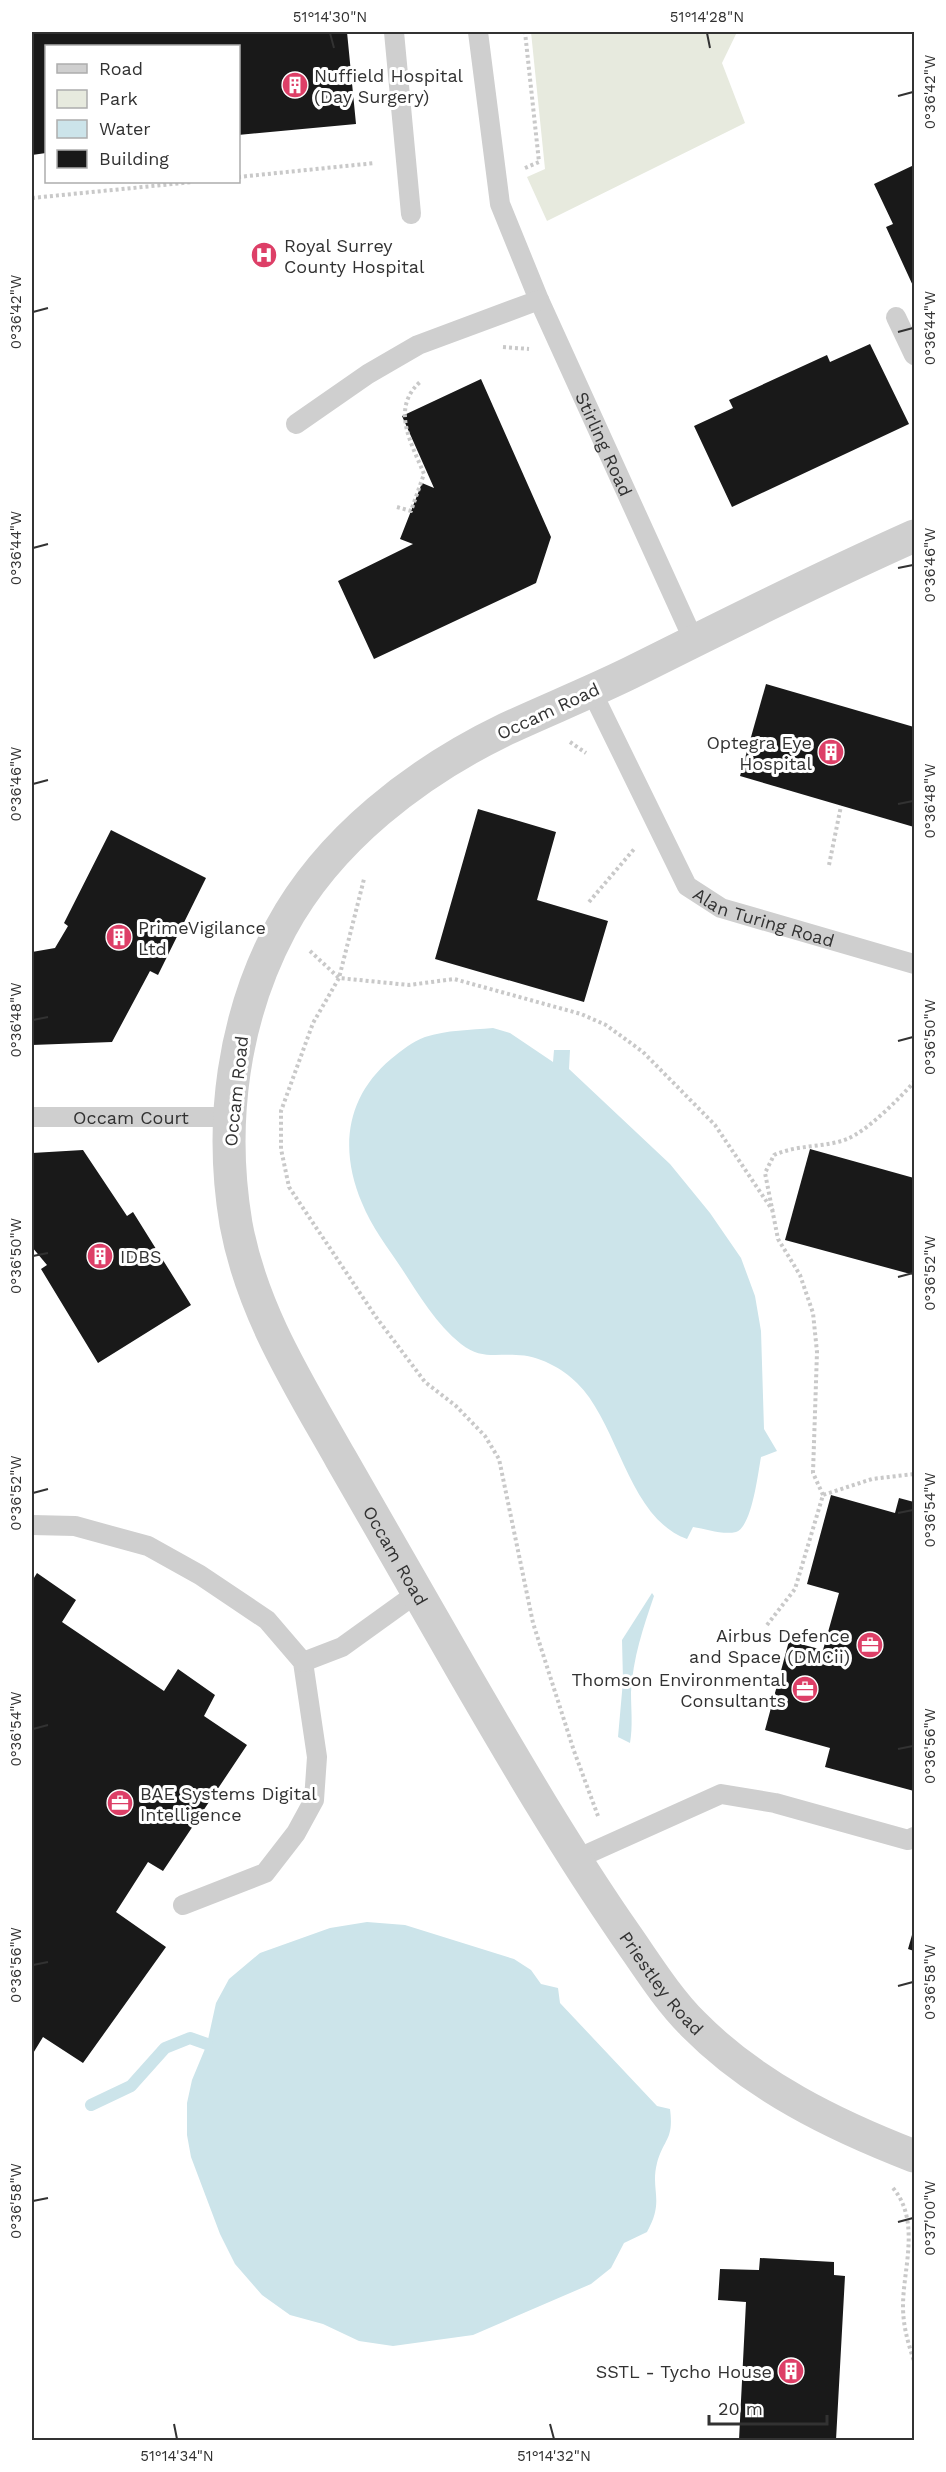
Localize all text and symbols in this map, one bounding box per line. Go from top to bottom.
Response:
text: 51°14'30"N [293,8,367,26]
text: 51°14'28"N [670,8,744,26]
legend [45,45,240,183]
text: 0°36'42"W [921,55,939,129]
text: Road [99,58,143,79]
place label: Nuffield Hospital (Day Surgery) [314,65,464,107]
building icon: Nuffield Hospital (Day Surgery) [280,70,310,100]
text: Park [99,88,138,109]
text: Water [99,118,151,139]
text: Building [99,148,169,169]
place label: Royal Surrey County Hospital [284,235,425,277]
hospital icon: Royal Surrey County Hospital [249,240,279,270]
text: 0°36'42"W [7,275,25,349]
text: 0°36'44"W [921,291,939,365]
street label: Stirling Road [572,388,637,499]
text: 0°36'44"W [7,511,25,585]
text: 0°36'46"W [921,528,939,603]
street label: Occam Road [493,678,603,744]
place label: Optegra Eye Hospital [706,732,812,774]
building icon: Optegra Eye Hospital [816,737,846,767]
text: 0°36'46"W [7,747,25,822]
text: 0°36'48"W [921,763,939,839]
street label: Alan Turing Road [690,883,837,951]
place label: PrimeVigilance Ltd [138,917,266,959]
building icon: PrimeVigilance Ltd [104,922,134,952]
text: 0°36'48"W [7,982,25,1058]
text: 0°36'50"W [921,999,939,1075]
street label: Occam Road [220,1035,252,1147]
street label: Occam Court [73,1107,189,1128]
text: 0°36'50"W [7,1218,25,1294]
text: 0°36'52"W [921,1235,939,1311]
building icon: IDBS [85,1241,115,1271]
place label: IDBS [120,1246,162,1267]
text: 0°36'52"W [7,1455,25,1531]
text: 0°36'54"W [921,1472,939,1548]
street label: Occam Road [359,1502,433,1609]
place label: Airbus Defence and Space (DMCii) [689,1625,850,1667]
office icon: Airbus Defence and Space (DMCii) [855,1630,885,1660]
place label: Thomson Environmental Consultants [571,1669,786,1711]
office icon: Thomson Environmental Consultants [790,1674,820,1704]
text: 0°36'54"W [7,1691,25,1767]
text: 0°36'56"W [921,1708,939,1784]
place label: BAE Systems Digital Intelligence [140,1783,317,1825]
office icon: BAE Systems Digital Intelligence [105,1788,135,1818]
text: 0°36'56"W [7,1927,25,2003]
street label: Priestley Road [616,1927,708,2039]
text: 0°36'58"W [921,1944,939,2020]
text: 0°36'58"W [7,2163,25,2239]
text: 0°37'00"W [921,2180,939,2256]
building icon: SSTL - Tycho House [776,2356,806,2386]
place label: SSTL - Tycho House [596,2361,772,2382]
scale bar [709,2388,828,2426]
text: 20 m [718,2398,763,2419]
text: 51°14'34"N [140,2447,214,2465]
text: 51°14'32"N [517,2447,591,2465]

